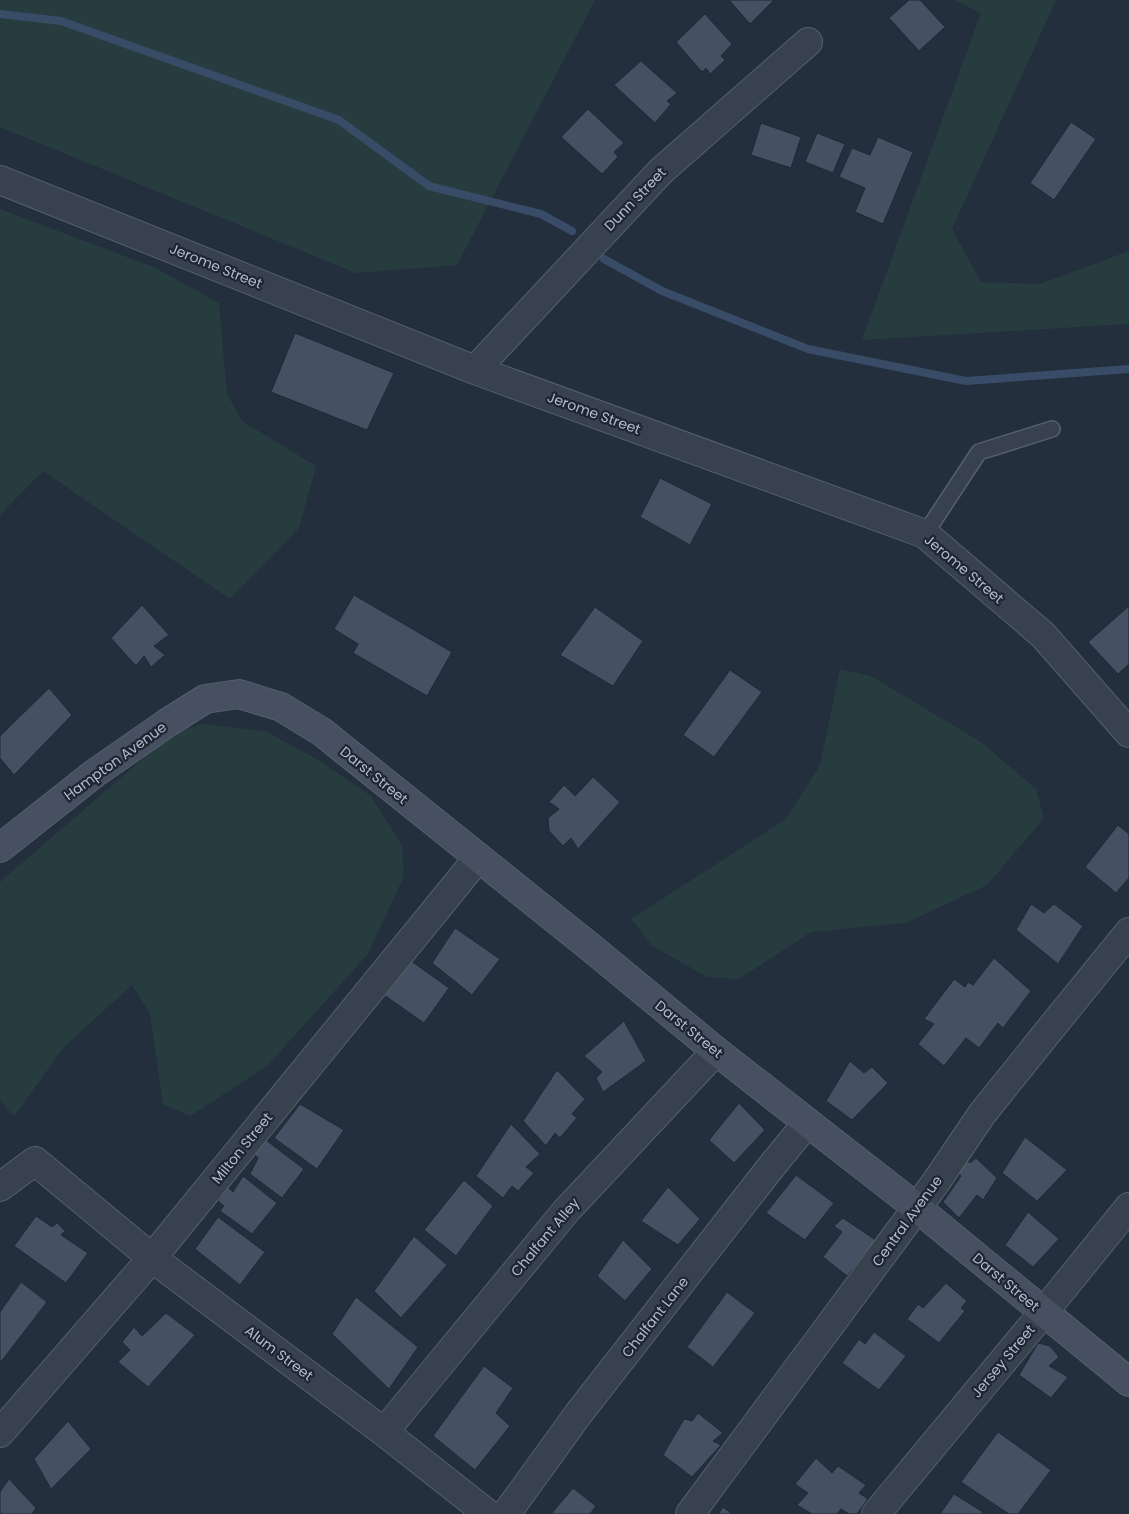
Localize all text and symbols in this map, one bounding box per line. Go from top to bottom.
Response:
street label: Dunn Street [599,163,671,235]
street label: Jerome Street [167,238,265,294]
street label: Jerome Street [544,387,644,439]
street label: Jerome Street [920,530,1008,608]
street label: Hampton Avenue [60,717,171,805]
street label: Darst Street [336,742,412,808]
street label: Darst Street [651,996,727,1062]
street label: Milton Street [207,1108,277,1188]
street label: Central Avenue [867,1171,947,1271]
street label: Chalfant Alley [506,1193,584,1281]
street label: Darst Street [968,1248,1044,1316]
street label: Chalfant Lane [617,1272,693,1362]
street label: Jersey Street [966,1320,1040,1402]
street label: Alum Street [241,1321,317,1385]

